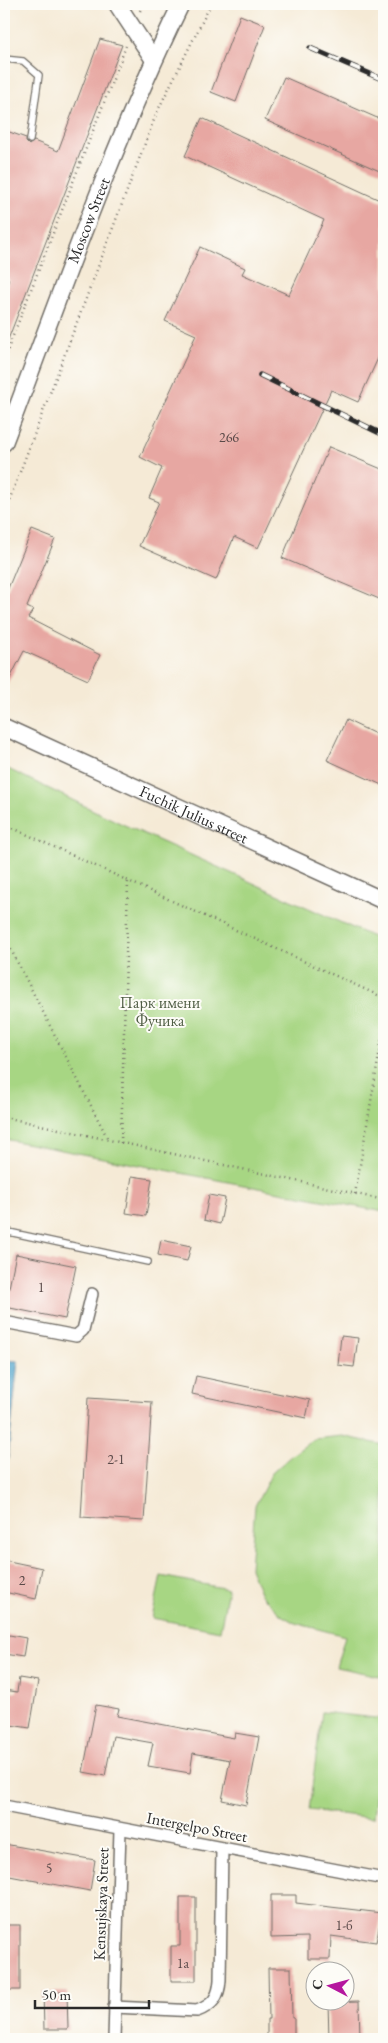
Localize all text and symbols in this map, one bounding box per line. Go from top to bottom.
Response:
street label: Moscow Street [62,174,114,266]
house number: 266 [219,428,239,446]
street label: Fuchik Julius street [136,780,252,848]
park label: Парк имени Фучика [120,992,201,1031]
house number: 1 [38,1278,44,1296]
house number: 2-1 [107,1450,125,1468]
house number: 2 [19,1571,26,1589]
street label: Intergelpo Street [145,1807,249,1847]
street label: Kensujskaya Street [89,1847,113,1961]
house number: 5 [46,1859,52,1877]
house number: 1-б [335,1916,353,1934]
house number: 1a [177,1954,190,1972]
north arrow [306,1960,356,2010]
scale bar [35,1978,149,2010]
text: С [308,1979,327,1991]
text: 50 m [42,1985,71,2004]

